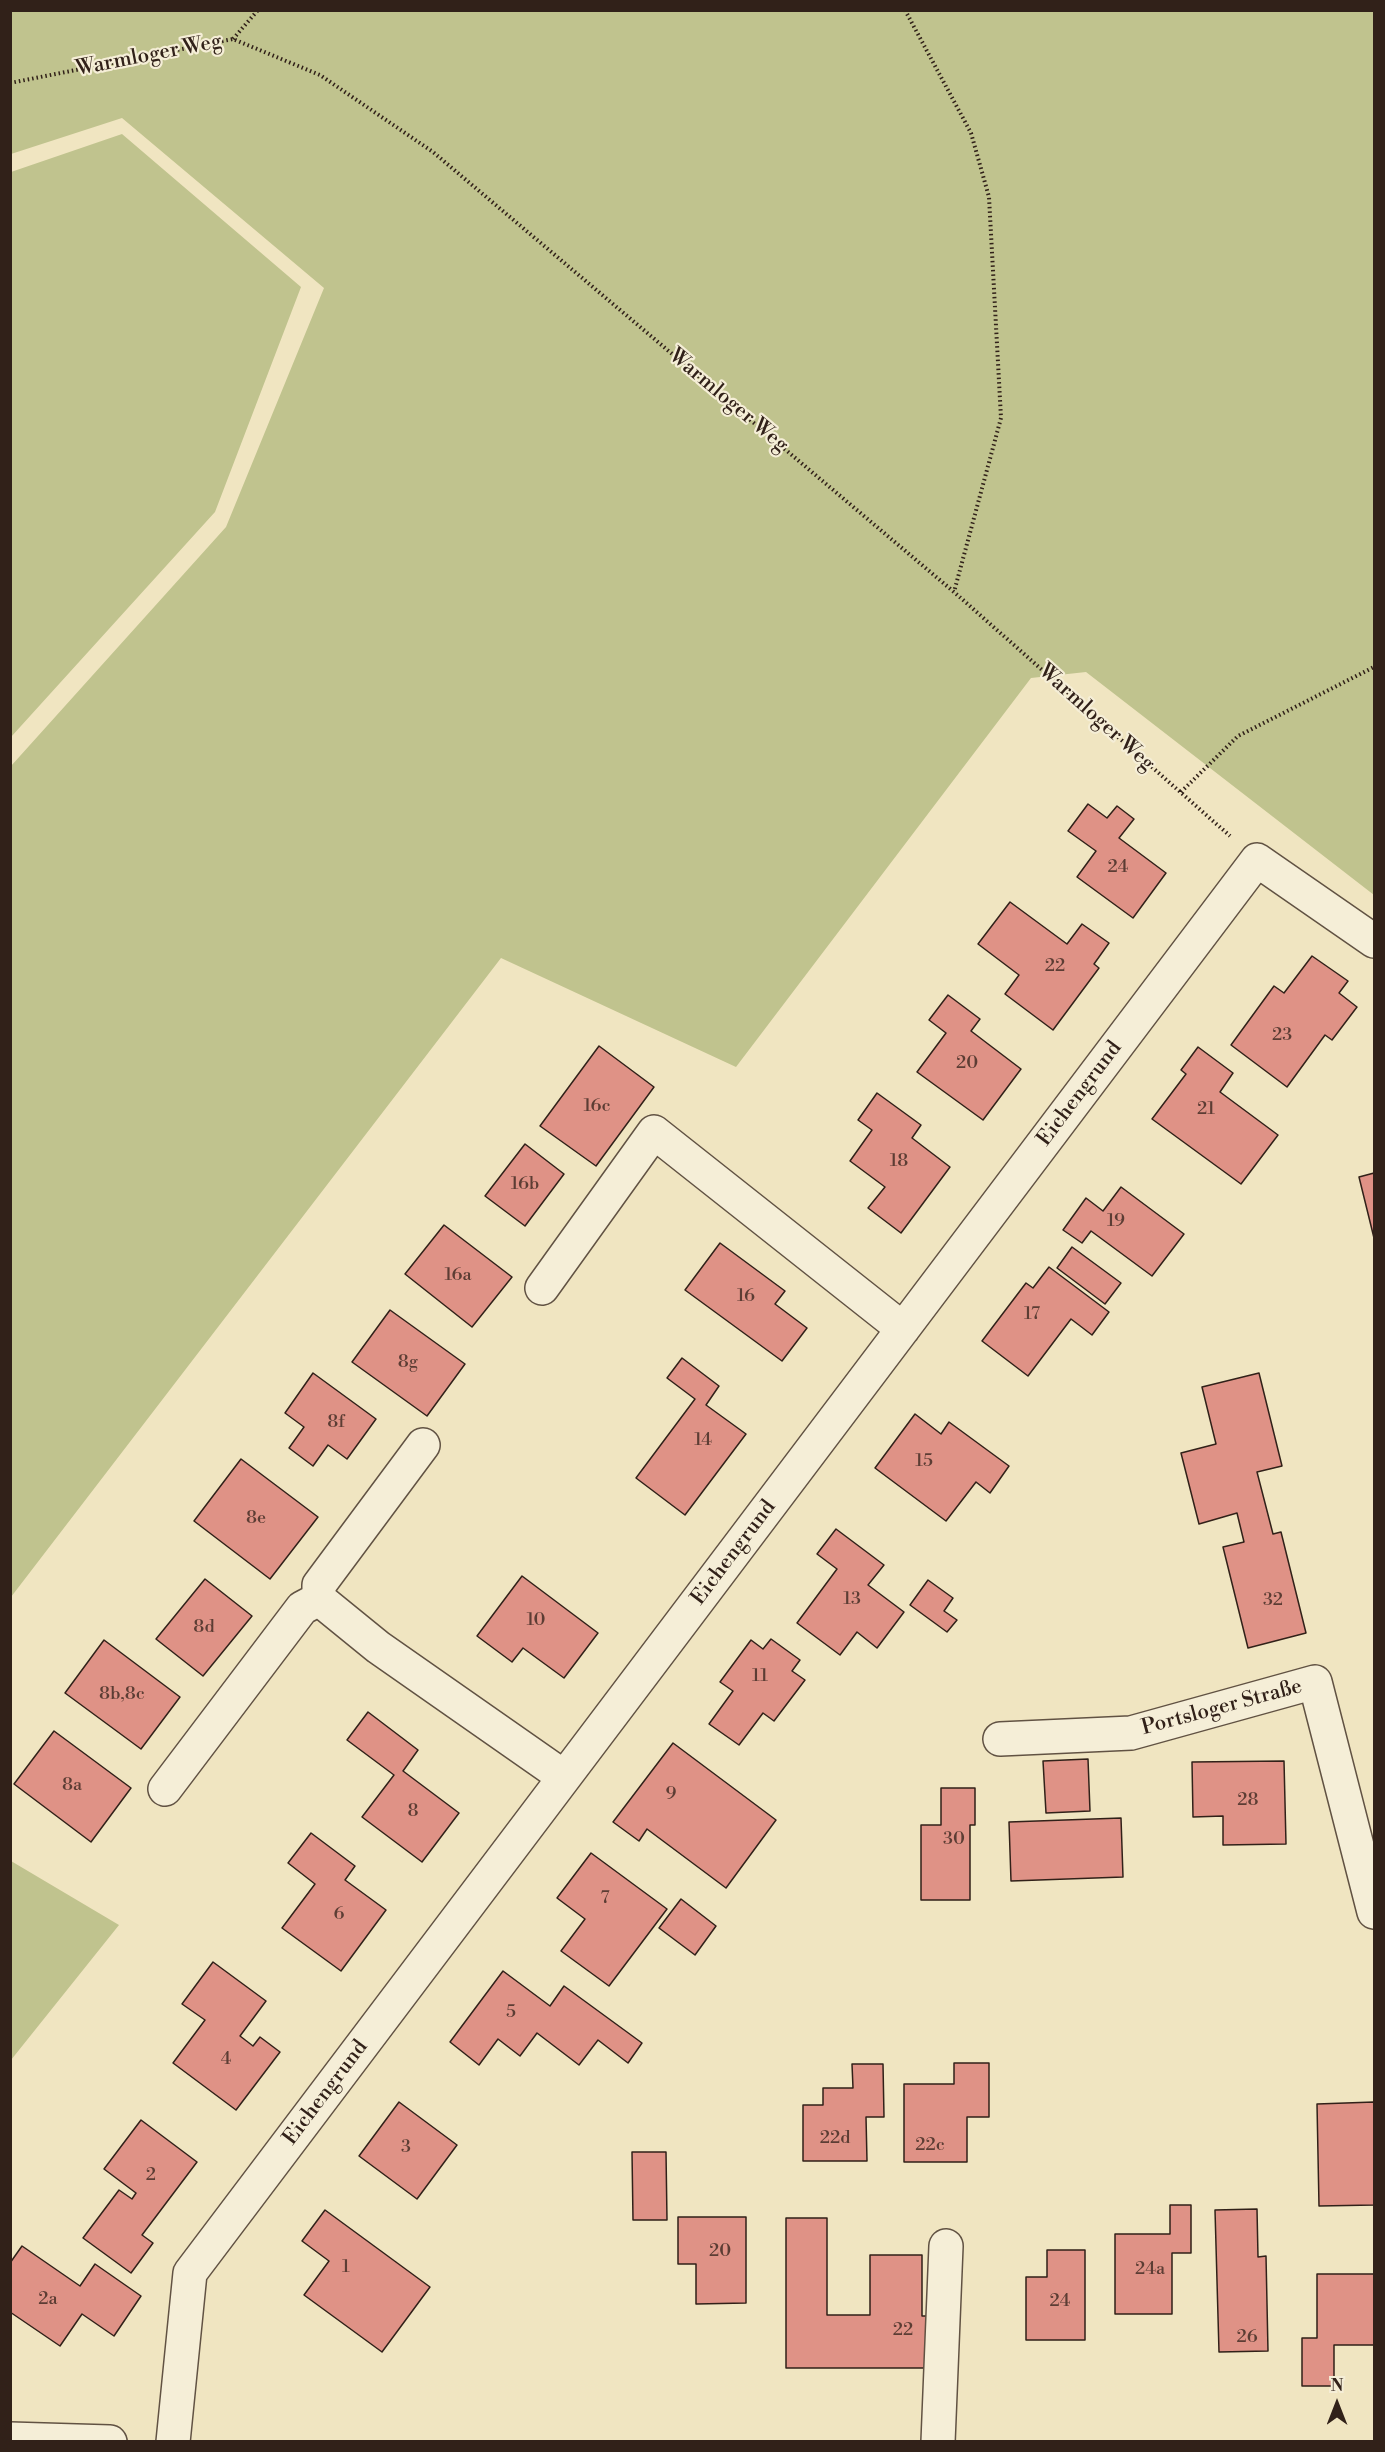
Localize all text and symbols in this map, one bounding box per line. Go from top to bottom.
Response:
street label: Warmloger Weg [74,30,224,82]
street label: Warmloger Weg [663,344,793,458]
street label: Warmloger Weg [1033,659,1159,777]
house number: 24 [1107,857,1129,879]
house number: 22 [1045,956,1065,978]
house number: 23 [1272,1025,1292,1047]
street label: Eichengrund [1032,1037,1128,1151]
house number: 20 [956,1053,978,1075]
house number: 16c [583,1096,611,1118]
house number: 21 [1197,1099,1215,1121]
house number: 18 [890,1151,908,1173]
house number: 16b [511,1174,539,1196]
house number: 19 [1107,1211,1125,1233]
house number: 16a [444,1265,472,1287]
house number: 16 [737,1286,755,1308]
house number: 17 [1024,1304,1040,1326]
house number: 8g [398,1352,418,1374]
house number: 8f [327,1412,345,1434]
house number: 14 [694,1430,712,1452]
house number: 15 [915,1451,933,1473]
street label: Eichengrund [686,1496,782,1610]
house number: 8e [246,1508,266,1530]
house number: 13 [843,1589,861,1611]
house number: 32 [1263,1590,1283,1612]
house number: 10 [526,1610,546,1632]
house number: 8d [193,1617,215,1639]
house number: 11 [752,1666,768,1688]
street label: Portsloger Straße [1139,1674,1305,1742]
house number: 8b,8c [99,1684,145,1706]
house number: 8a [62,1775,82,1797]
house number: 9 [666,1784,676,1806]
house number: 28 [1237,1790,1259,1812]
house number: 8 [407,1801,419,1823]
house number: 30 [943,1829,965,1851]
house number: 7 [600,1888,610,1910]
house number: 6 [334,1904,344,1926]
house number: 5 [506,2002,516,2024]
street label: Eichengrund [278,2036,374,2150]
house number: 4 [221,2049,231,2071]
house number: 22d [820,2128,850,2150]
house number: 22c [915,2135,945,2157]
house number: 3 [401,2137,411,2159]
house number: 2 [146,2165,156,2187]
house number: 20 [709,2241,731,2263]
house number: 1 [342,2257,350,2279]
house number: 24a [1135,2259,1165,2281]
house number: 2a [38,2289,58,2311]
house number: 24 [1049,2291,1071,2313]
house number: 22 [893,2320,913,2342]
house number: 26 [1236,2327,1258,2349]
north arrow [1307,2374,1367,2434]
text: N [1331,2376,1343,2396]

